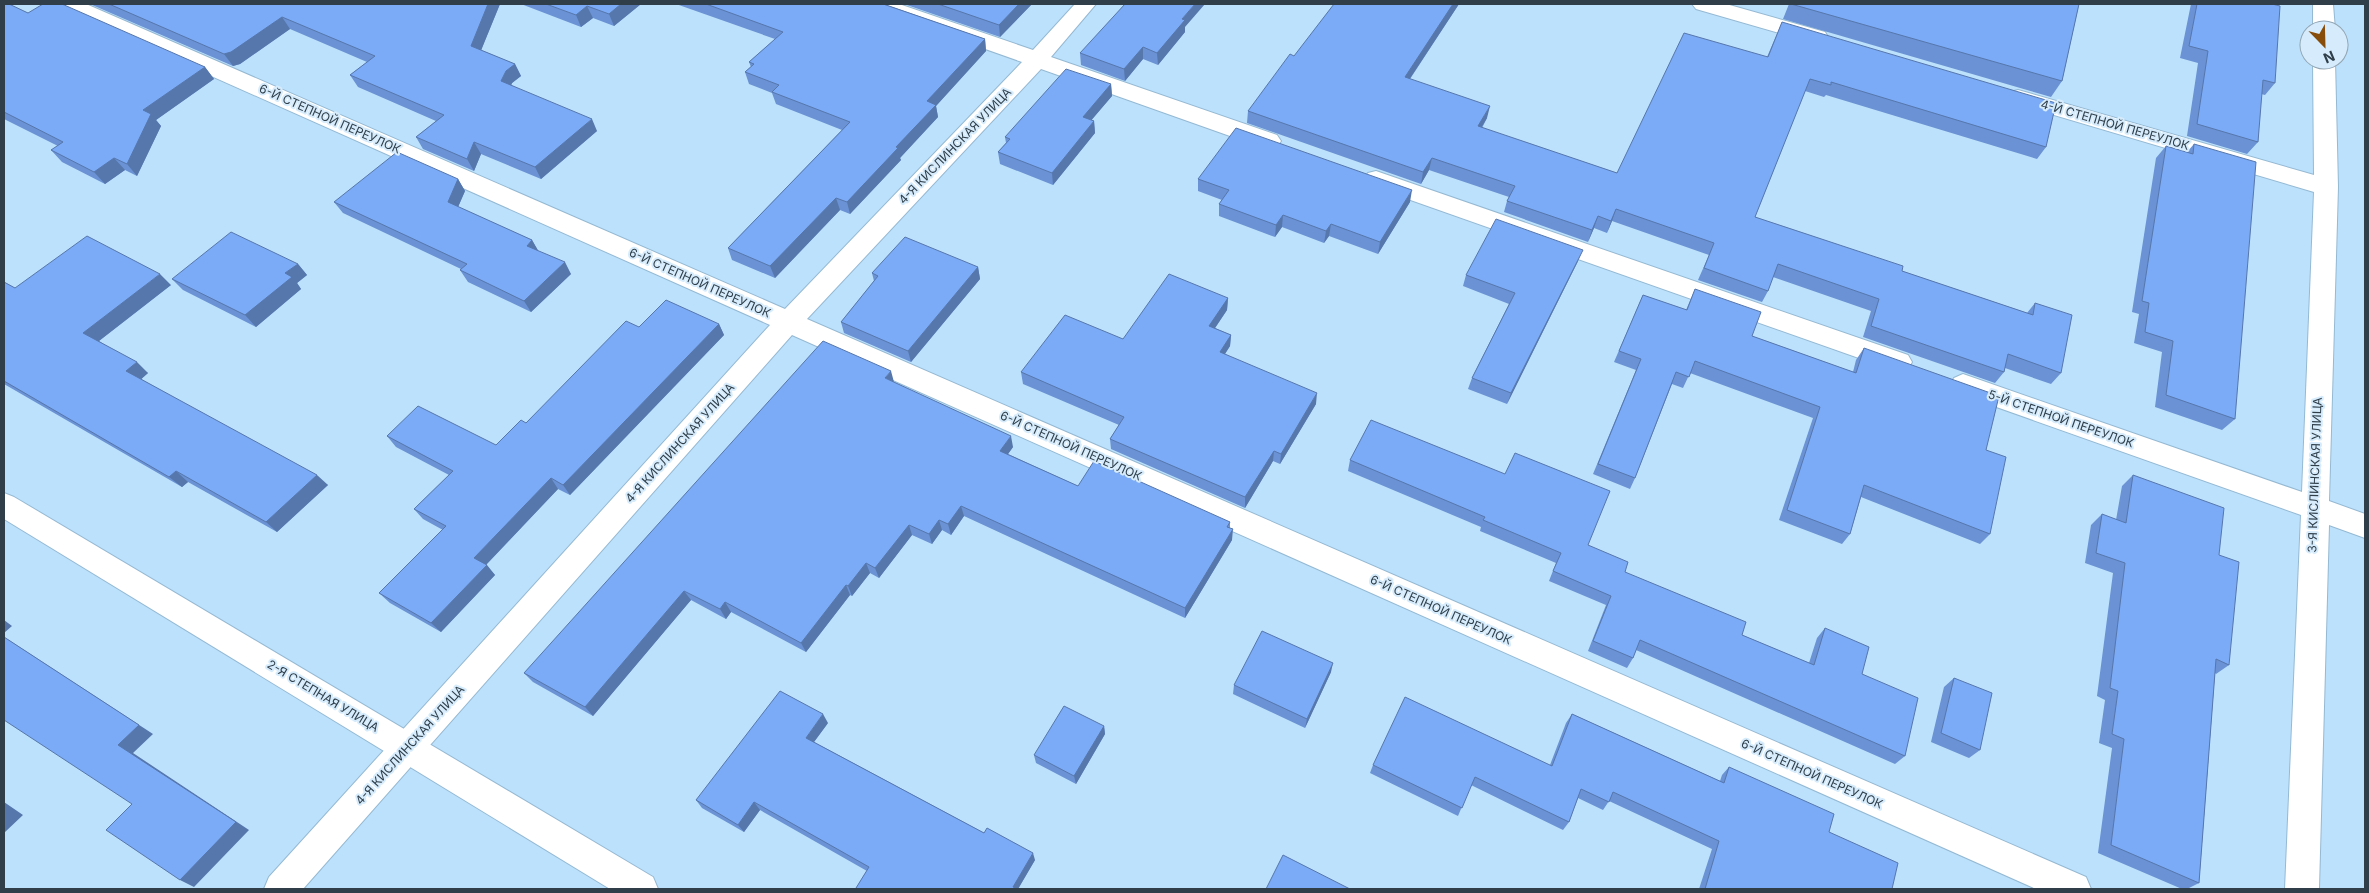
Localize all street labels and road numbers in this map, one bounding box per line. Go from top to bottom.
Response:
street label: 6-Й СТЕПНОЙ ПЕРЕУЛОК [257,81,403,157]
street label: 4-Я КИСЛИНСКАЯ УЛИЦА [895,84,1014,207]
street label: 4-Й СТЕПНОЙ ПЕРЕУЛОК [2039,96,2191,153]
street label: 6-Й СТЕПНОЙ ПЕРЕУЛОК [627,245,773,321]
street label: 4-Я КИСЛИНСКАЯ УЛИЦА [622,380,737,506]
street label: 5-Й СТЕПНОЙ ПЕРЕУЛОК [1986,387,2136,451]
street label: 3-Я КИСЛИНСКАЯ УЛИЦА [2304,397,2325,553]
street label: 6-Й СТЕПНОЙ ПЕРЕУЛОК [998,408,1144,484]
street label: 6-Й СТЕПНОЙ ПЕРЕУЛОК [1368,572,1514,648]
street label: 2-Я СТЕПНАЯ УЛИЦА [265,656,382,735]
street label: 4-Я КИСЛИНСКАЯ УЛИЦА [352,682,467,808]
street label: 6-Й СТЕПНОЙ ПЕРЕУЛОК [1739,736,1885,812]

